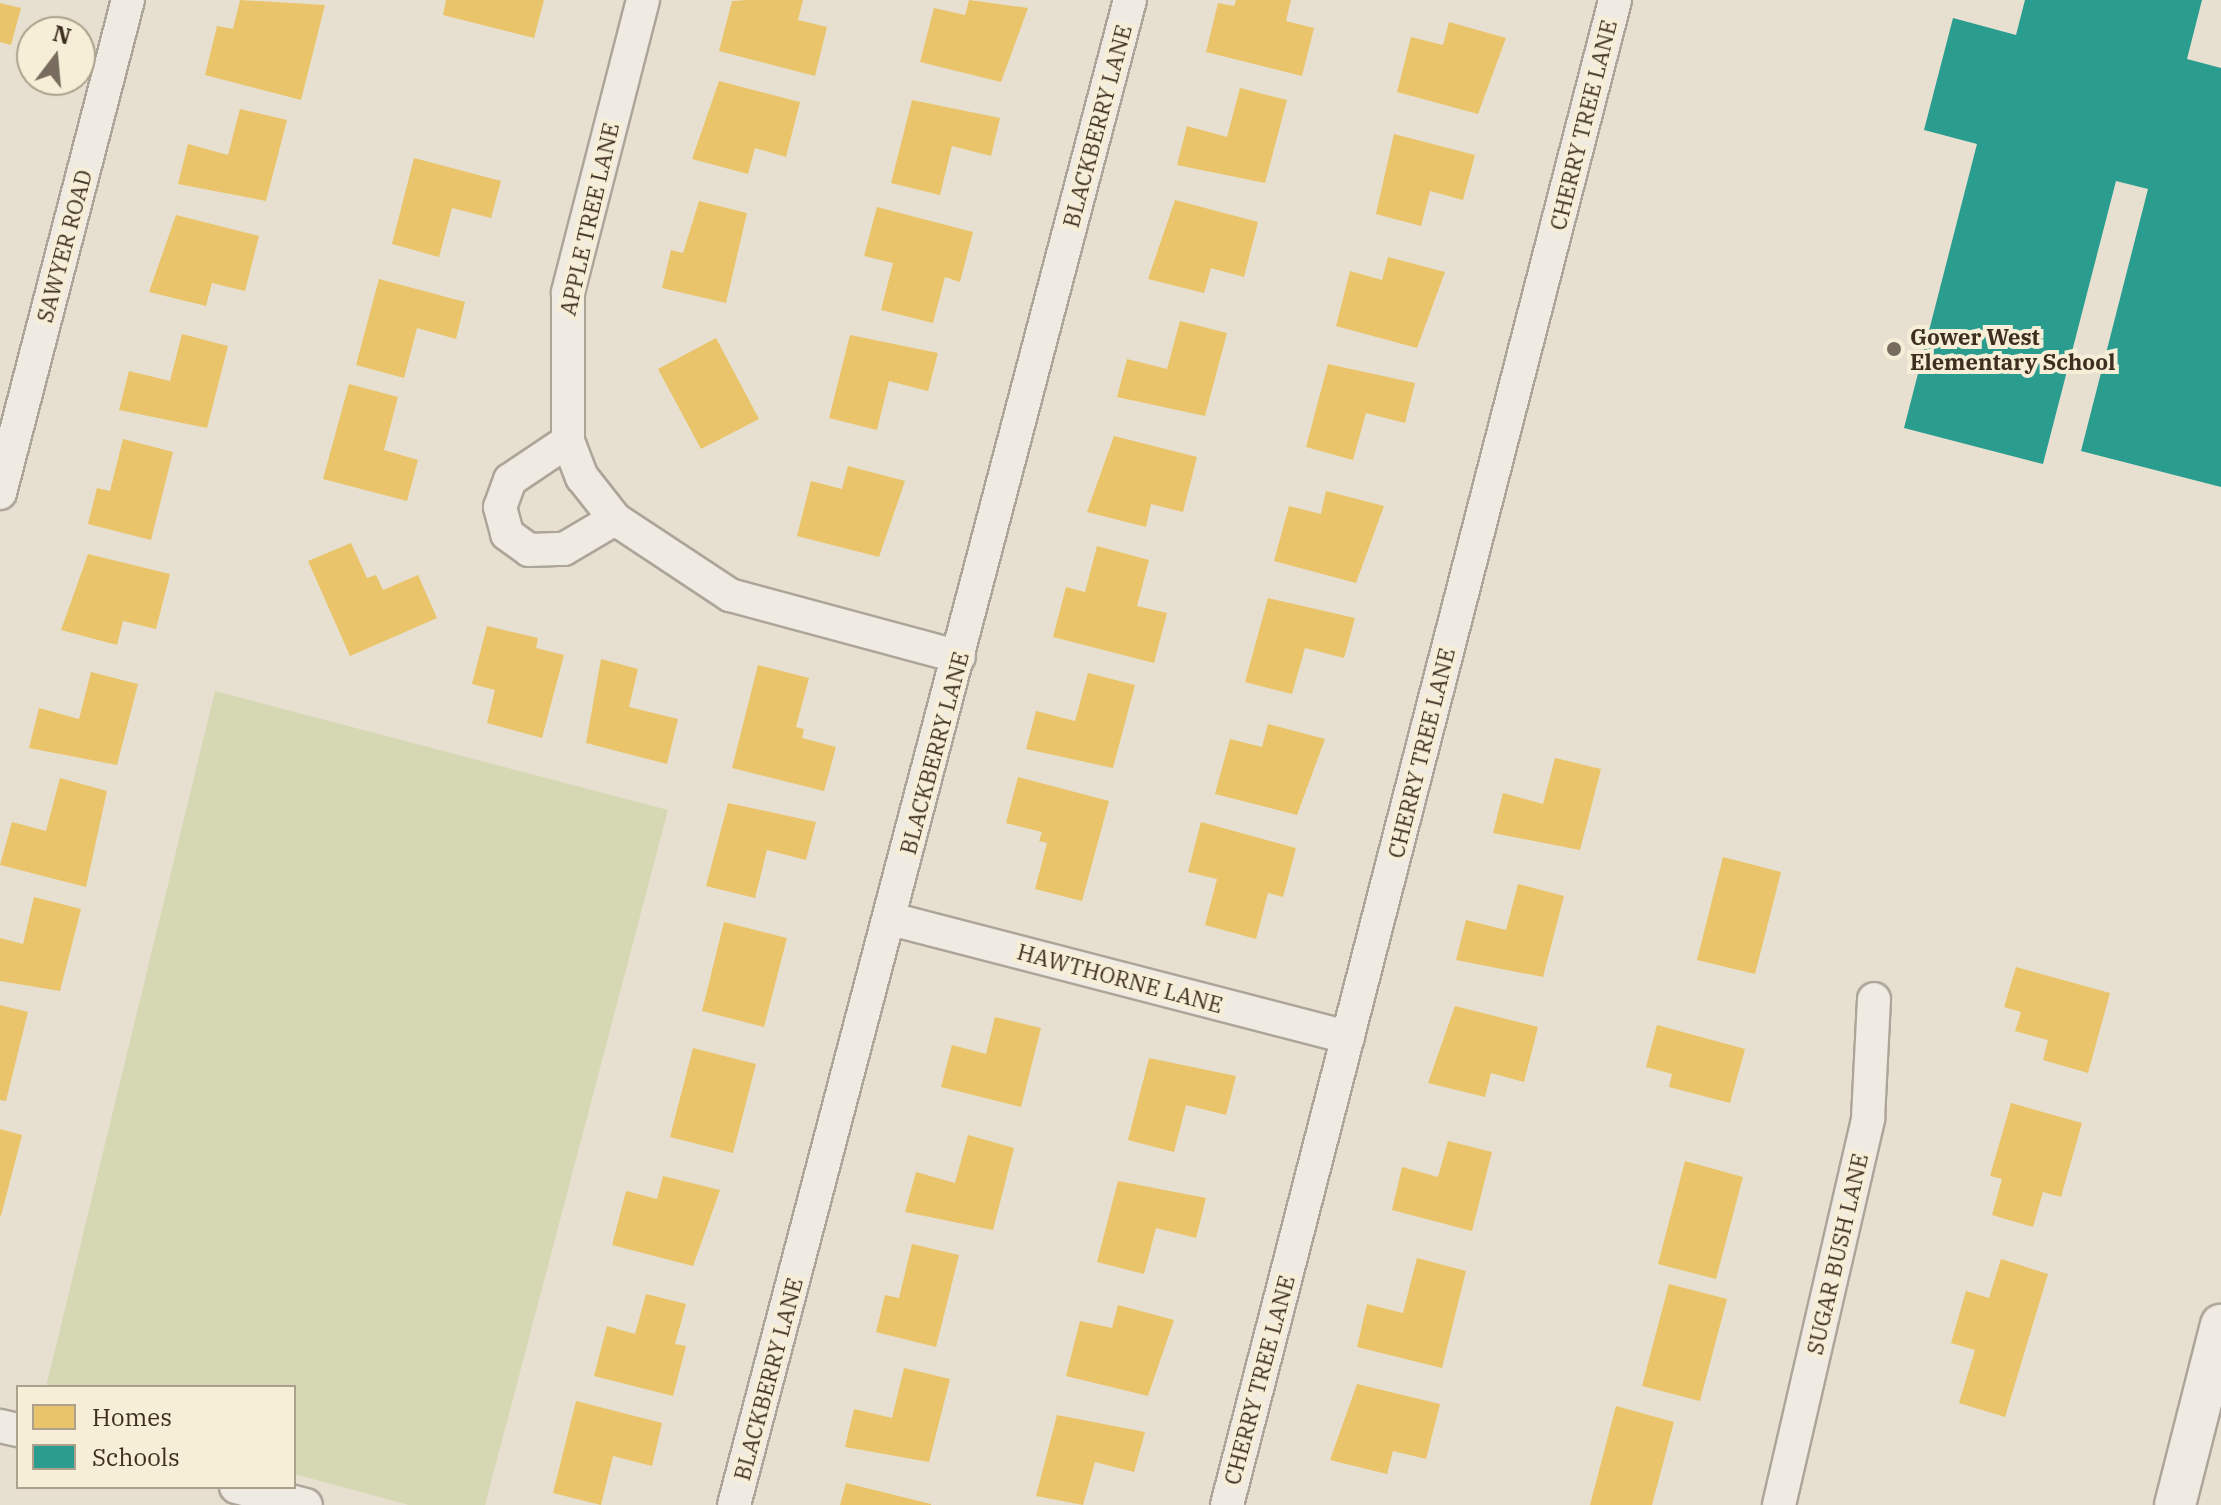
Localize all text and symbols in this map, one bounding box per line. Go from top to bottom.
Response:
north arrow [16,16,96,96]
street label: CHERRY TREE LANE [1544,17,1622,233]
text: N [50,18,75,51]
street label: BLACKBERRY LANE [1057,22,1137,230]
street label: APPLE TREE LANE [554,120,624,318]
street label: SAWYER ROAD [31,167,97,325]
place label: Gower West Elementary School [1910,323,2115,374]
marker: Gower West Elementary School [1885,340,1903,358]
street label: CHERRY TREE LANE [1382,645,1460,861]
street label: BLACKBERRY LANE [894,649,974,857]
street label: HAWTHORNE LANE [1014,938,1226,1018]
street label: SUGAR BUSH LANE [1801,1151,1873,1357]
street label: CHERRY TREE LANE [1218,1272,1300,1488]
street label: BLACKBERRY LANE [728,1275,808,1483]
legend [16,1385,296,1489]
text: Homes [92,1401,172,1433]
text: Schools [92,1441,180,1473]

